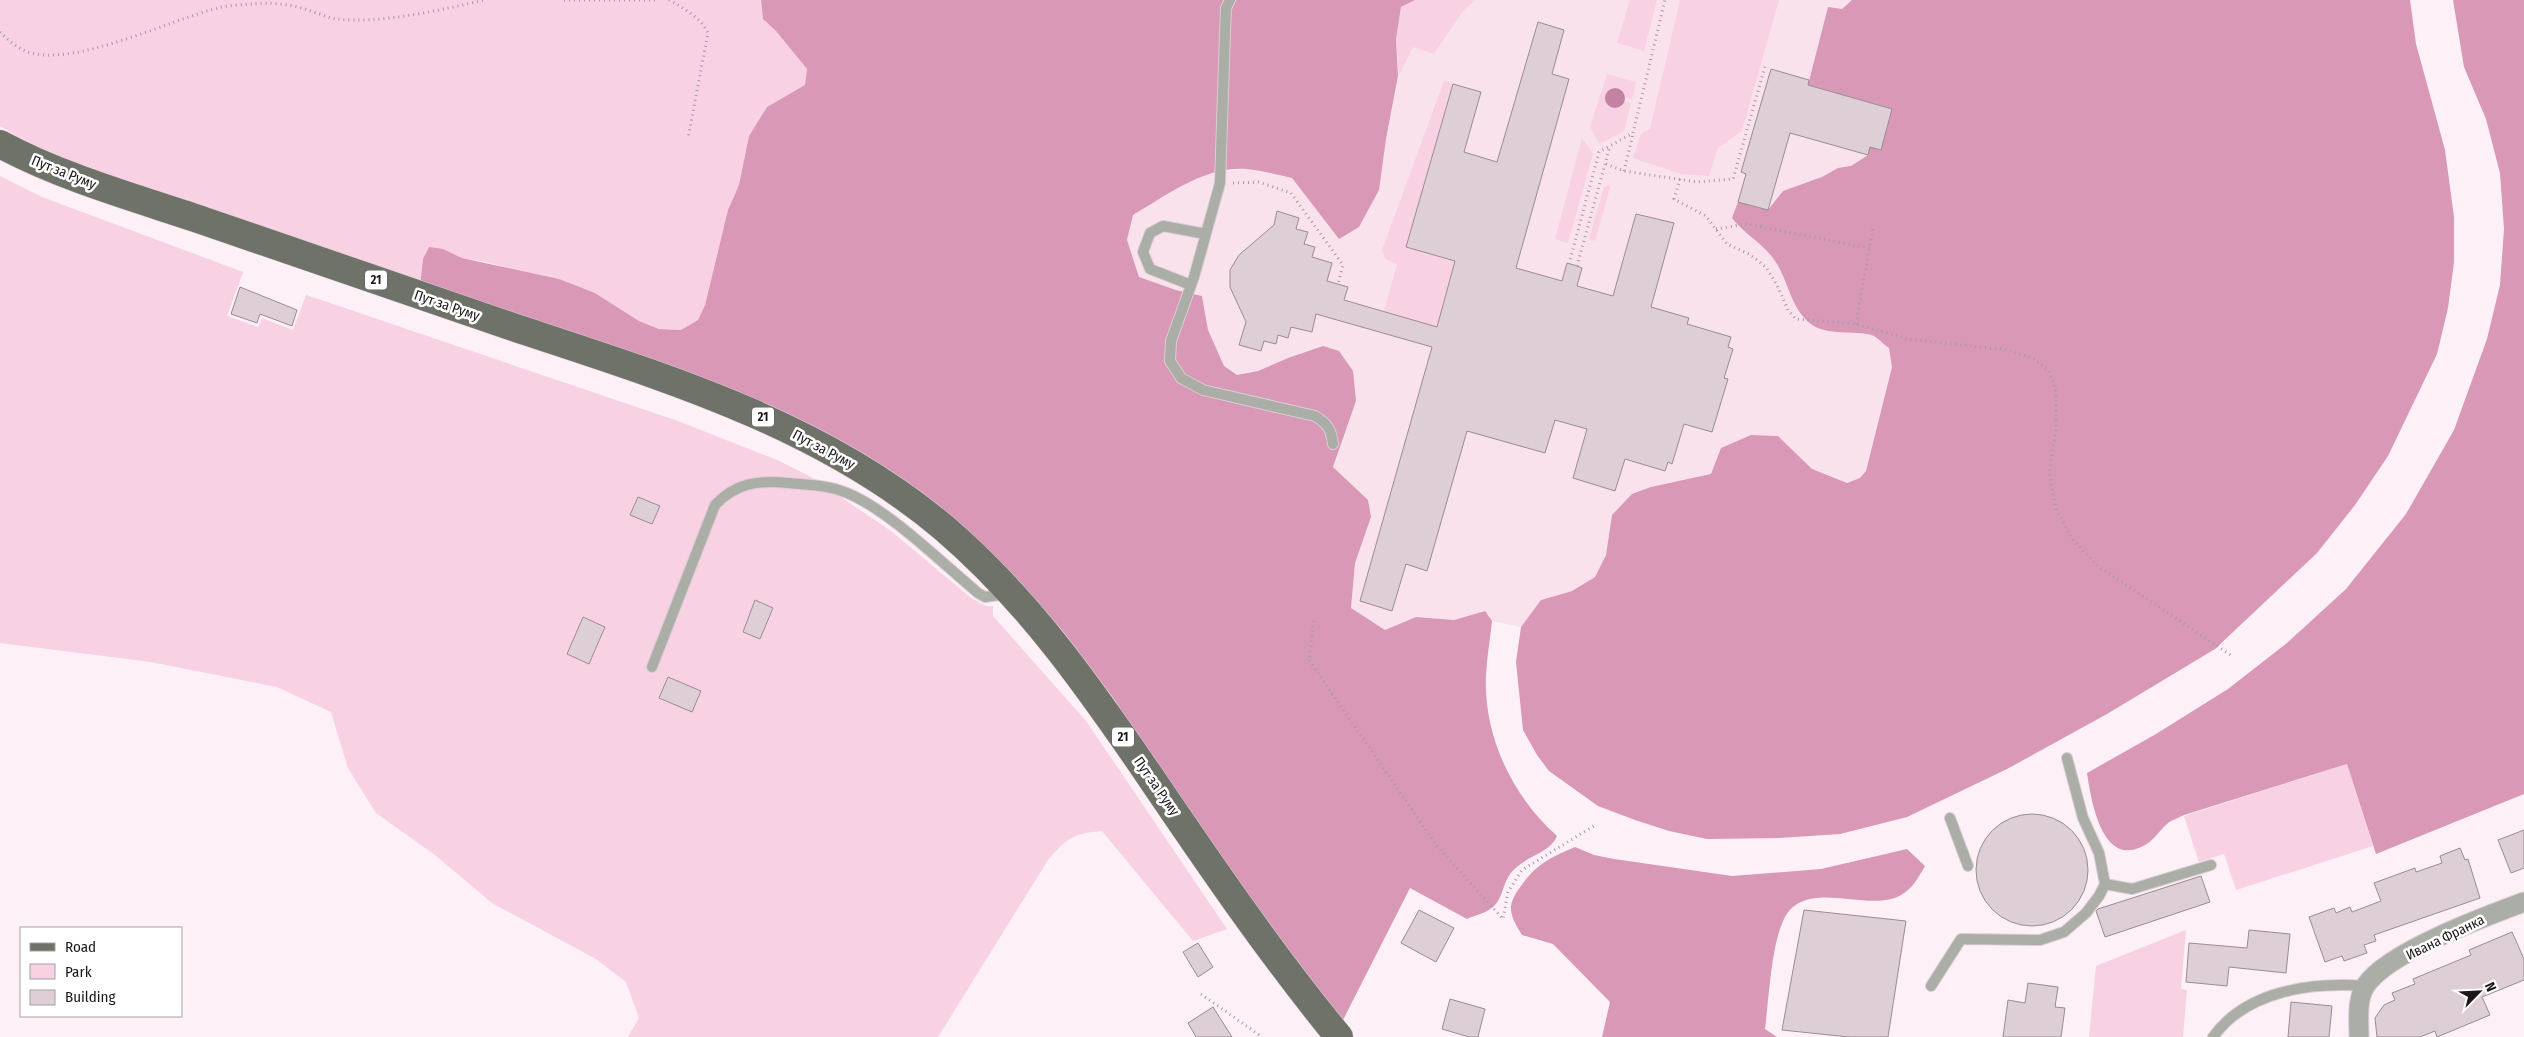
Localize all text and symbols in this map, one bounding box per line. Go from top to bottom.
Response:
street label: Пут за Руму [29,152,99,193]
road number: 21 [365,270,387,290]
street label: Пут за Руму [412,286,482,325]
road number: 21 [752,408,774,427]
street label: Пут за Руму [790,426,858,473]
road number: 21 [1112,728,1134,746]
street label: Пут за Руму [1130,754,1184,820]
street label: Ивана Франка [2403,911,2487,964]
legend [20,927,182,1017]
text: Road [65,938,96,956]
text: Park [65,963,92,981]
north arrow [2454,967,2504,1017]
text: N [2481,980,2500,994]
text: Building [65,988,116,1006]

